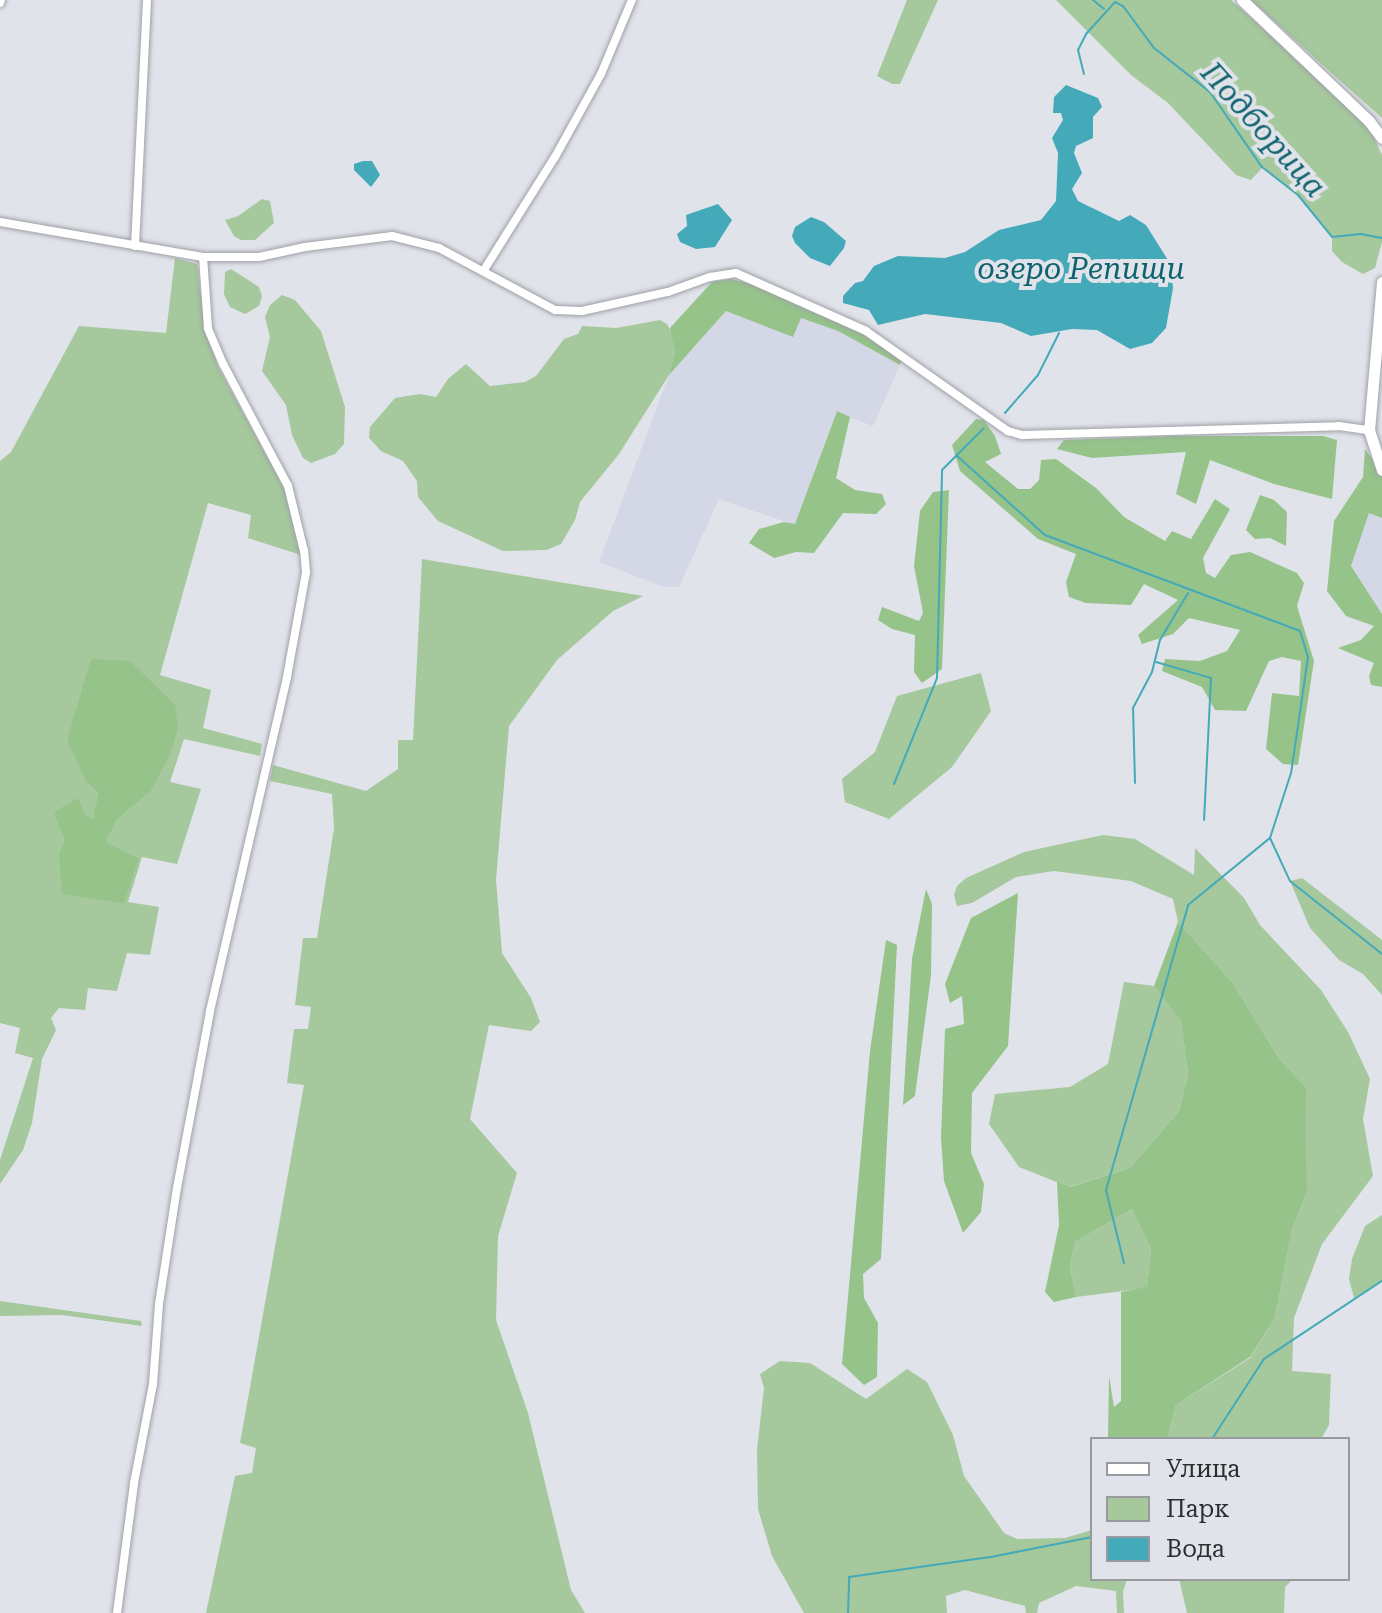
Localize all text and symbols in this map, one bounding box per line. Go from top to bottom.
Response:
water label: Подборица [1193,55,1333,205]
water label: озеро Репищи [977,251,1185,287]
legend [1090,1437,1350,1581]
text: Улица [1166,1455,1240,1483]
text: Парк [1166,1495,1229,1523]
text: Вода [1166,1535,1225,1563]

